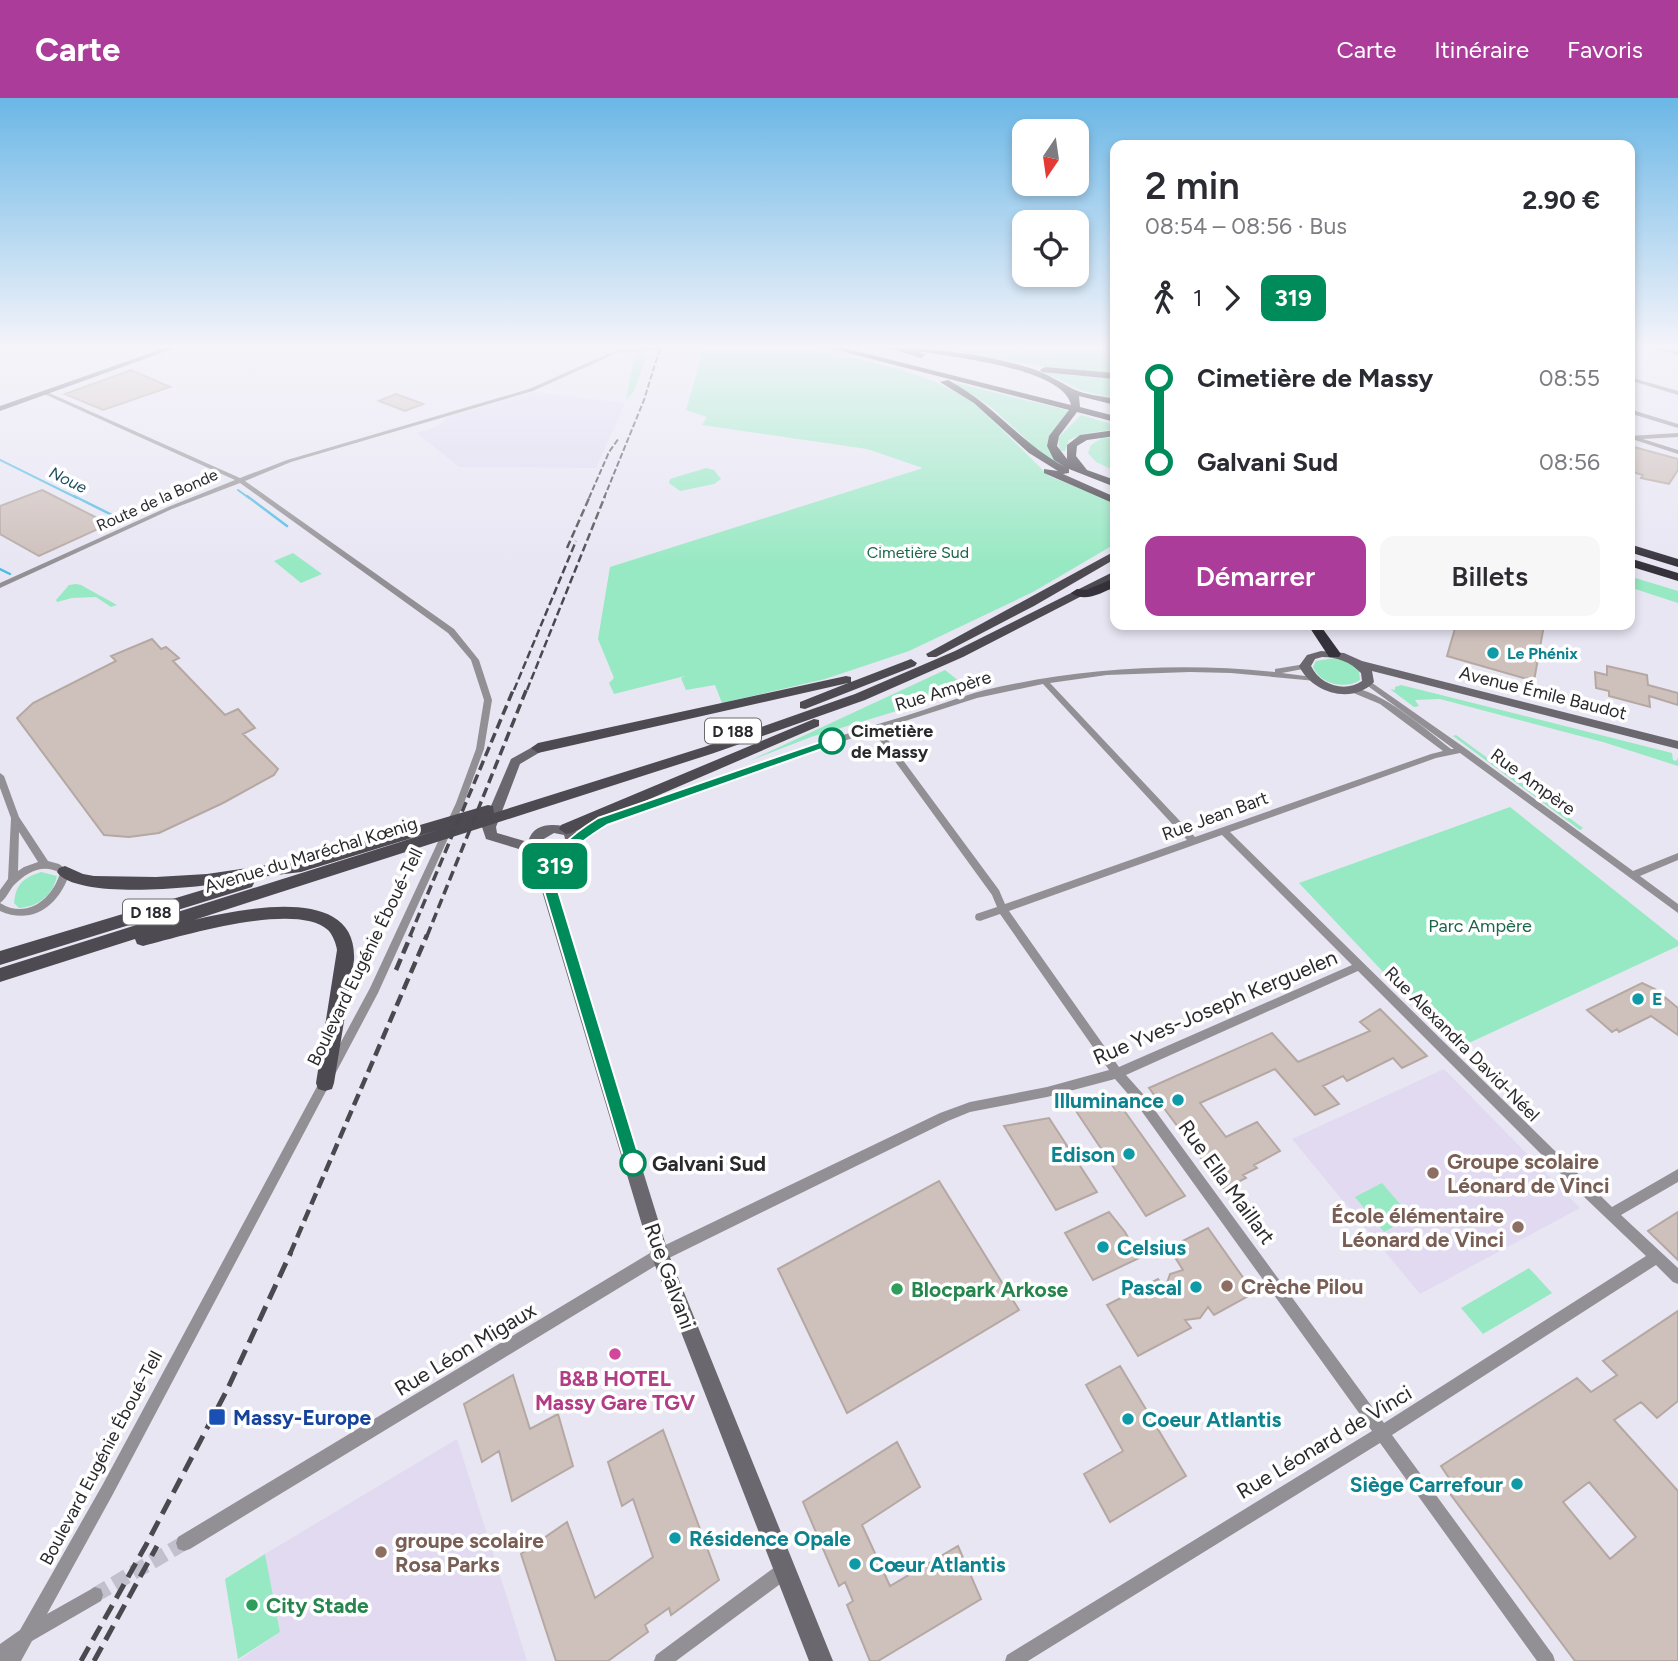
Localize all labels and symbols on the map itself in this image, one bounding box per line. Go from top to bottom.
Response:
north arrow [1012,119,1088,196]
water label: Noue [46,463,90,497]
street label: Route de la Bonde [93,465,221,535]
park label: Cimetière Sud [867,543,969,562]
place label: Le Phénix [1507,644,1578,663]
marker: Le Phénix [1485,645,1501,661]
street label: Avenue Émile Baudot [1457,662,1629,724]
street label: Rue Ampère [892,666,994,716]
road number: D 188 [705,718,761,744]
place label: Cimetière de Massy [851,720,933,763]
marker: Cimetière de Massy [819,728,845,754]
street label: Rue Ampère [1486,744,1580,820]
street label: Rue Jean Bart [1159,787,1271,845]
street label: Avenue du Maréchal Kœnig [202,812,420,898]
line badge: 319 [515,843,595,889]
street label: Boulevard Eugénie Éboué-Tell [303,844,427,1070]
road number: D 188 [123,900,179,925]
park label: Parc Ampère [1428,915,1532,937]
street label: Rue Yves-Joseph Kerguelen [1089,944,1341,1070]
street label: Rue Alexandra David-Néel [1380,962,1544,1126]
place label: E [1652,988,1663,1010]
marker: E [1630,991,1646,1007]
place label: Illuminance [1054,1088,1164,1113]
marker: Illuminance [1170,1092,1186,1108]
street label: Rue Ella Maillart [1174,1115,1280,1249]
place label: Edison [1051,1142,1115,1167]
marker: Edison [1121,1146,1137,1162]
place label: Groupe scolaire Léonard de Vinci [1447,1149,1609,1198]
marker: Galvani Sud [620,1150,646,1176]
place label: Galvani Sud [652,1151,766,1176]
marker: Groupe scolaire Léonard de Vinci [1425,1165,1441,1181]
place label: École élémentaire Léonard de Vinci [1331,1203,1504,1252]
marker: École élémentaire Léonard de Vinci [1510,1219,1526,1235]
street label: Rue Galvani [639,1220,701,1332]
place label: Celsius [1117,1235,1186,1260]
marker: Celsius [1095,1239,1111,1255]
place label: Crèche Pilou [1241,1274,1363,1299]
place label: Pascal [1121,1275,1182,1300]
place label: Blocpark Arkose [911,1277,1068,1302]
marker: Crèche Pilou [1219,1278,1235,1294]
marker: Pascal [1188,1279,1204,1295]
marker: Blocpark Arkose [889,1281,905,1297]
street label: Rue Léon Migaux [390,1297,540,1401]
marker: B&B HOTEL Massy Gare TGV [607,1346,623,1362]
street label: Boulevard Eugénie Éboué-Tell [35,1347,167,1569]
place label: B&B HOTEL Massy Gare TGV [535,1366,695,1415]
street label: Rue Léonard de Vinci [1232,1380,1416,1504]
place label: Massy-Europe [233,1405,371,1430]
marker: Massy-Europe [207,1407,227,1427]
place label: Coeur Atlantis [1142,1407,1282,1432]
marker: Coeur Atlantis [1120,1411,1136,1427]
place label: Siège Carrefour [1350,1472,1503,1497]
marker: Siège Carrefour [1509,1476,1525,1492]
place label: Résidence Opale [689,1526,851,1551]
place label: groupe scolaire Rosa Parks [395,1528,544,1577]
marker: Résidence Opale [667,1530,683,1546]
marker: groupe scolaire Rosa Parks [373,1544,389,1560]
place label: Cœur Atlantis [869,1552,1006,1577]
marker: Cœur Atlantis [847,1556,863,1572]
place label: City Stade [266,1593,369,1618]
marker: City Stade [244,1597,260,1613]

